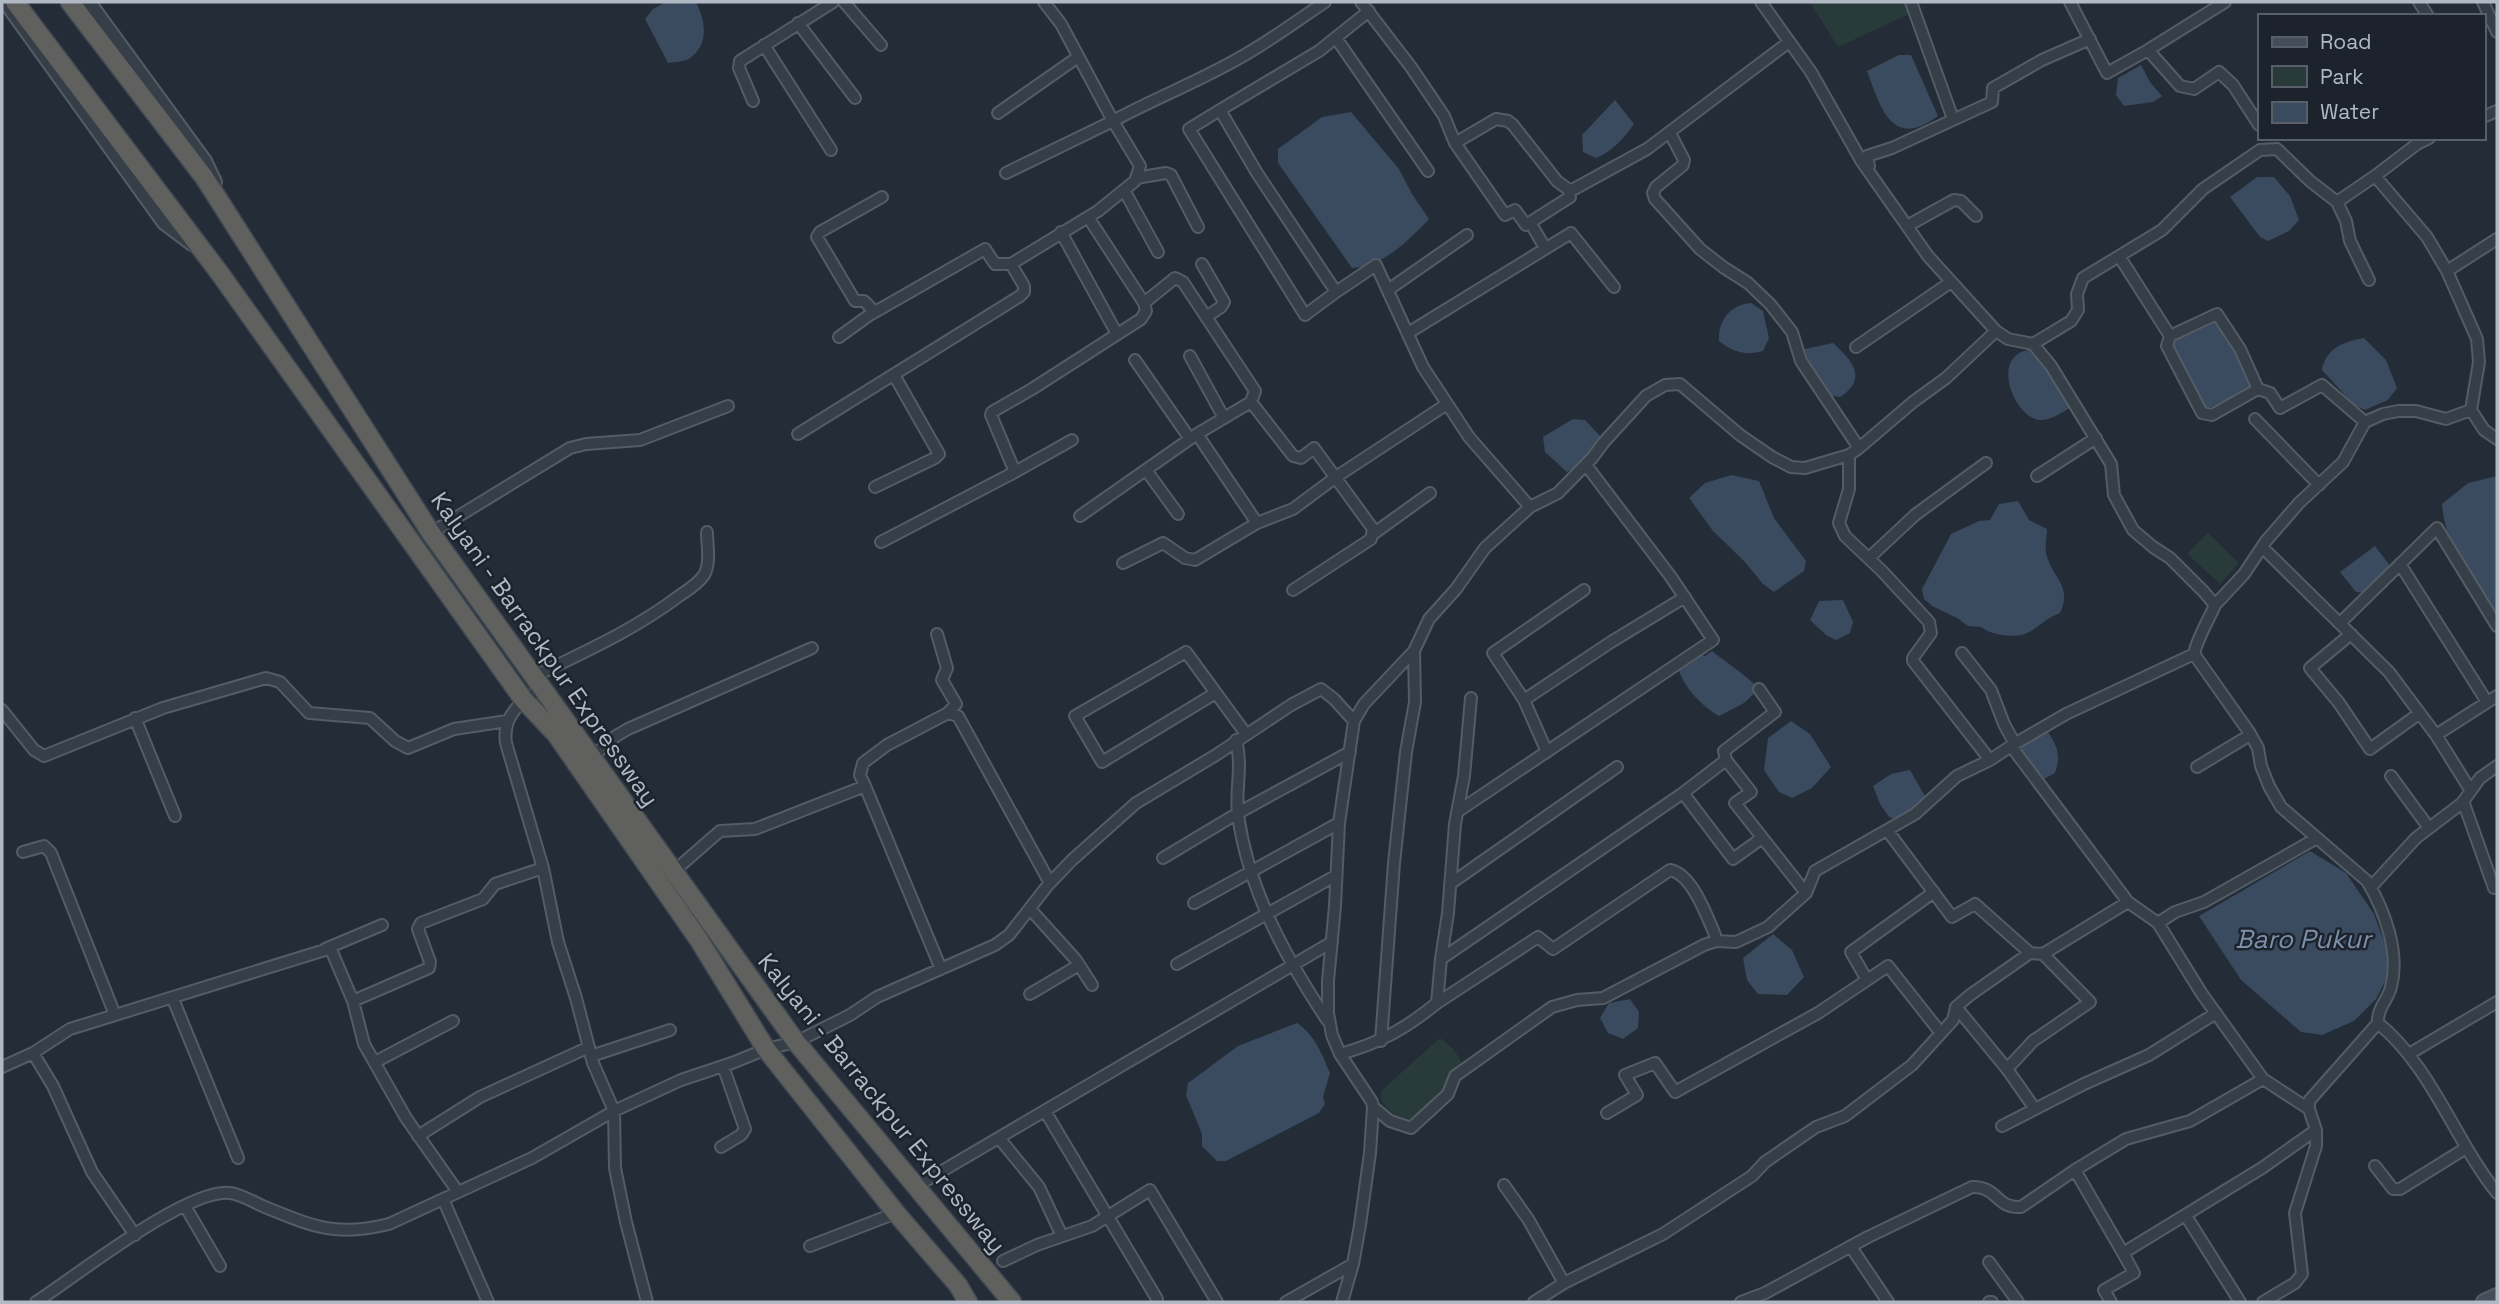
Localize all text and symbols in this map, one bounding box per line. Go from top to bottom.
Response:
legend [2258,14,2485,140]
text: Road [2320,28,2372,55]
text: Park [2320,63,2364,90]
text: Water [2320,98,2379,125]
street label: Kalyani - Barrackpur Expressway [424,486,666,812]
water label: Baro Pukur [2235,922,2374,956]
street label: Kalyani - Barrackpur Expressway [751,947,1013,1259]

